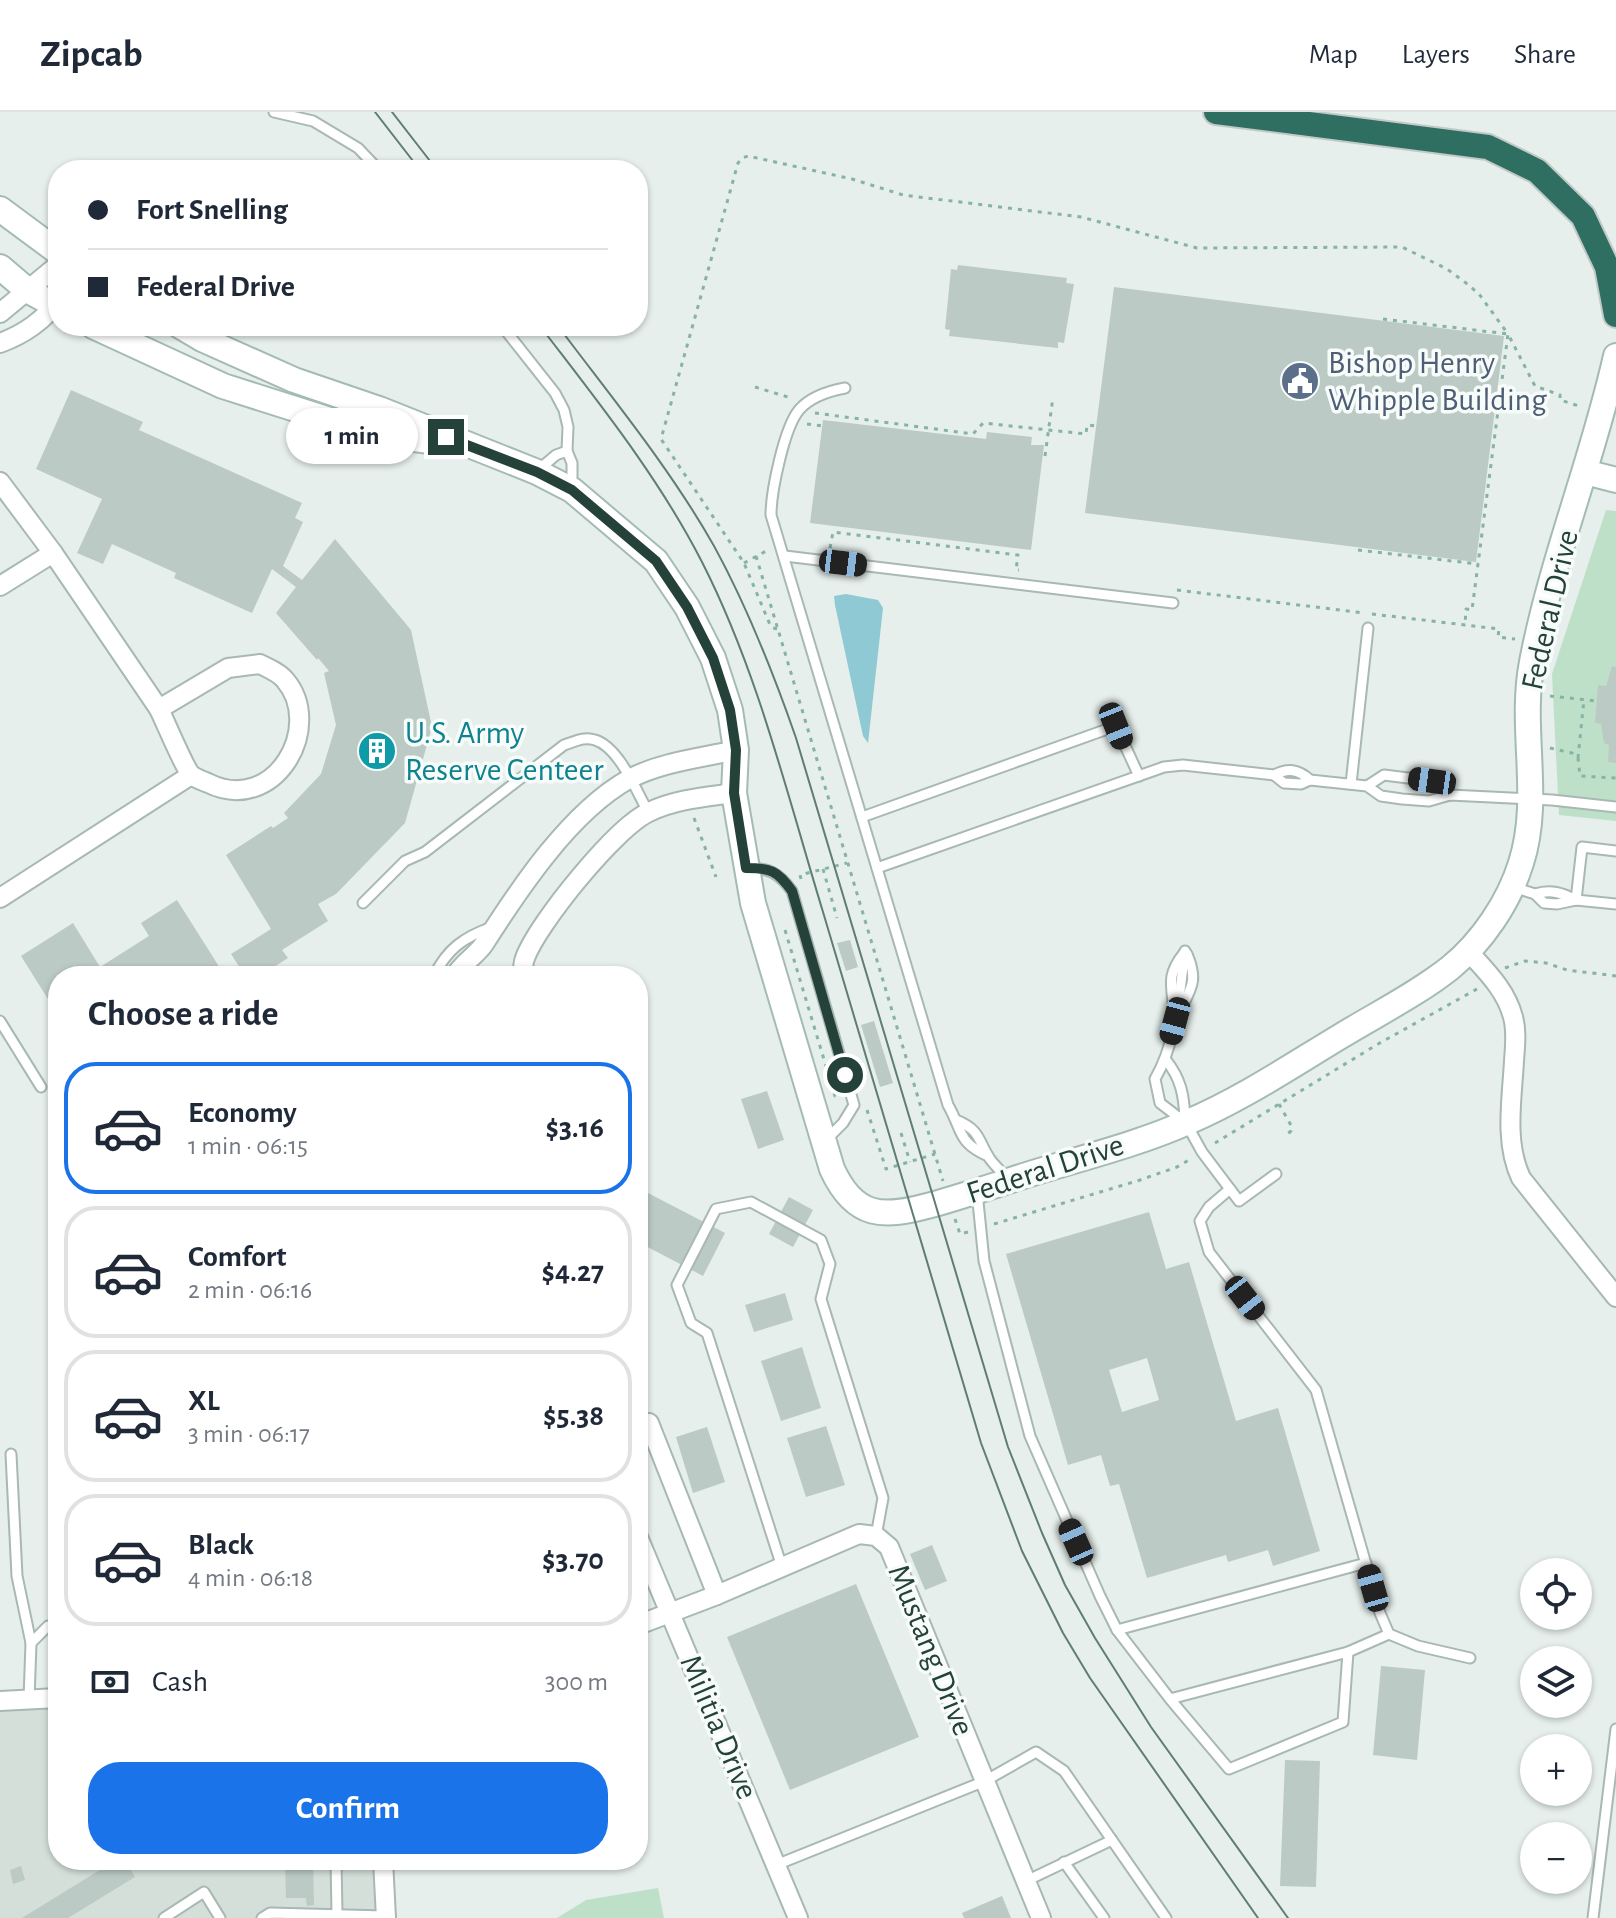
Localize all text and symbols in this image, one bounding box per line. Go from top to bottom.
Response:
text: Zipcab [40,36,143,74]
text: Map [1309,41,1358,69]
text: Layers [1402,41,1470,69]
text: Share [1514,41,1576,69]
text: Fort Snelling [136,195,288,225]
text: Federal Drive [136,272,295,302]
place label: Bishop Henry Whipple Building [1328,347,1547,416]
public building icon: Bishop Henry Whipple Building [1279,360,1321,402]
callout: 1 min [286,409,418,465]
route end [428,419,464,455]
text: 1 min [325,423,379,449]
street label: Federal Drive [1516,527,1584,693]
car [818,548,868,578]
car [1096,699,1136,753]
place label: U.S. Army Reserve Centeer [405,717,604,786]
building icon: U.S. Army Reserve Centeer [356,730,398,772]
car [1407,766,1457,796]
car [1157,995,1193,1047]
text: Choose a ride [88,996,278,1032]
route start [827,1057,863,1093]
icon: car [92,1092,164,1164]
text: Economy [188,1098,297,1128]
text: $3.16 [545,1113,604,1143]
street label: Federal Drive [962,1129,1128,1209]
text: 1 min · 06:15 [188,1133,308,1159]
icon: car [92,1236,164,1308]
text: Comfort [188,1242,287,1272]
text: $4.27 [541,1257,604,1287]
car [1221,1272,1269,1324]
text: 2 min · 06:16 [188,1277,312,1303]
icon: car [92,1380,164,1452]
text: XL [188,1386,220,1416]
text: $5.38 [543,1401,604,1431]
text: 3 min · 06:17 [188,1421,310,1447]
car [1055,1515,1097,1569]
icon: car [92,1524,164,1596]
text: Black [188,1530,254,1560]
text: $3.70 [542,1545,604,1575]
map controls [1520,1558,1592,1894]
button: locate [1520,1558,1592,1630]
street label: Mustang Drive [882,1560,980,1740]
car [1355,1562,1391,1614]
text: 4 min · 06:18 [188,1565,313,1591]
button: layers [1520,1646,1592,1718]
street label: Militia Drive [674,1650,764,1804]
icon: cash [88,1660,132,1704]
text: Cash [152,1667,208,1697]
text: 300 m [545,1669,608,1695]
button: + [1520,1734,1592,1806]
button: Confirm [88,1762,608,1854]
button: − [1520,1822,1592,1894]

